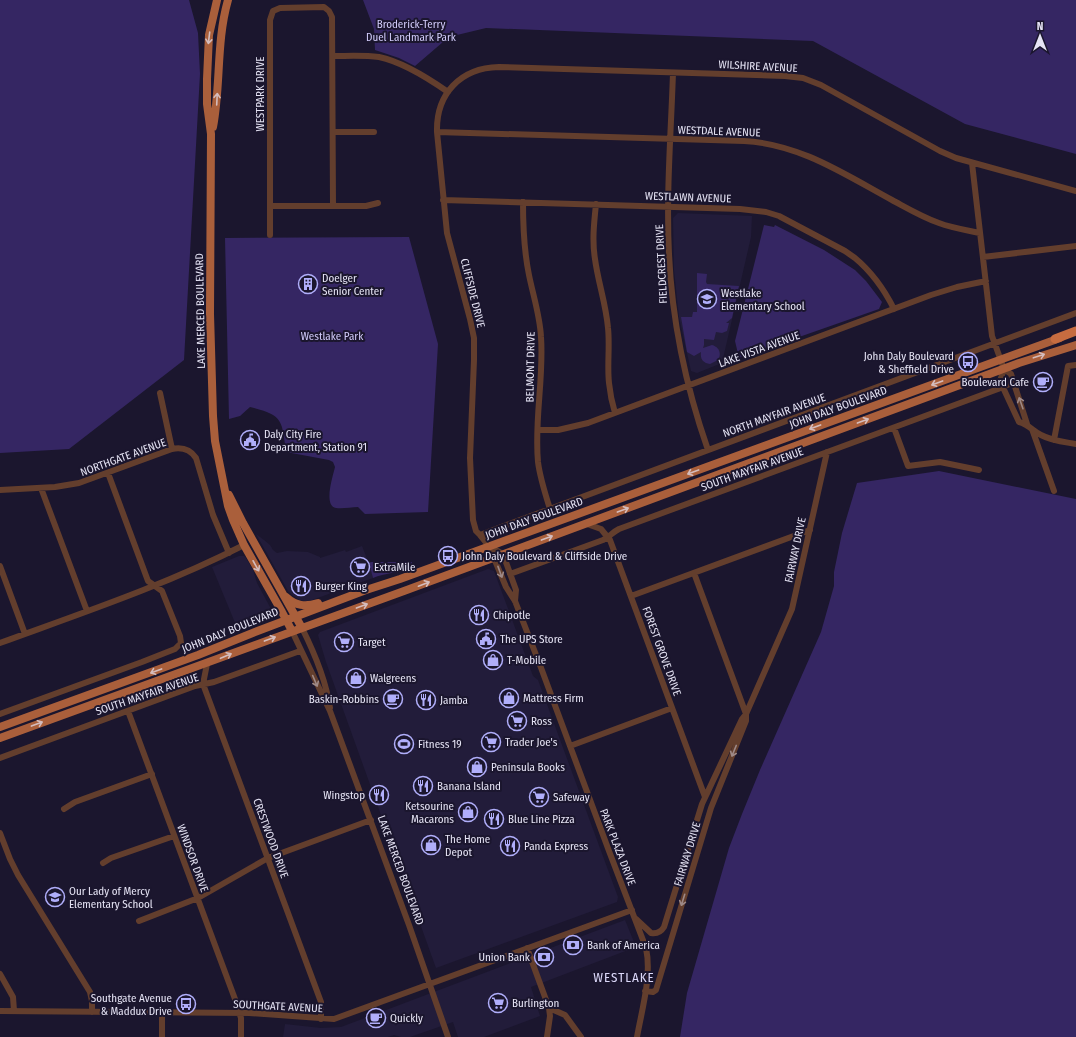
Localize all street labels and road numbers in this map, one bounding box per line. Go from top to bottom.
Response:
street label: WESTPARK DRIVE [254,57,267,131]
street label: WILSHIRE AVENUE [718,58,798,75]
street label: WESTDALE AVENUE [677,124,761,139]
street label: WESTLAWN AVENUE [645,189,731,206]
street label: FIELDCREST DRIVE [653,224,670,304]
street label: LAKE MERCED BOULEVARD [193,253,208,369]
street label: CLIFFSIDE DRIVE [458,257,487,329]
street label: LAKE VISTA AVENUE [717,329,802,370]
street label: BELMONT DRIVE [523,331,538,403]
street label: JOHN DALY BOULEVARD [788,384,889,431]
street label: NORTH MAYFAIR AVENUE [721,391,827,440]
street label: NORTHGATE AVENUE [79,436,168,479]
street label: SOUTH MAYFAIR AVENUE [699,445,805,494]
street label: JOHN DALY BOULEVARD [484,495,585,542]
street label: FAIRWAY DRIVE [782,516,809,584]
street label: JOHN DALY BOULEVARD [180,605,280,656]
street label: FOREST GROVE DRIVE [639,605,684,698]
street label: SOUTH MAYFAIR AVENUE [94,671,200,718]
street label: CRESTWOOD DRIVE [250,796,291,880]
street label: PARK PLAZA DRIVE [597,807,638,887]
street label: LAKE MERCED BOULEVARD [375,814,426,927]
street label: FAIRWAY DRIVE [672,820,703,888]
street label: WINDSOR DRIVE [174,823,211,894]
street label: SOUTHGATE AVENUE [233,998,323,1015]

